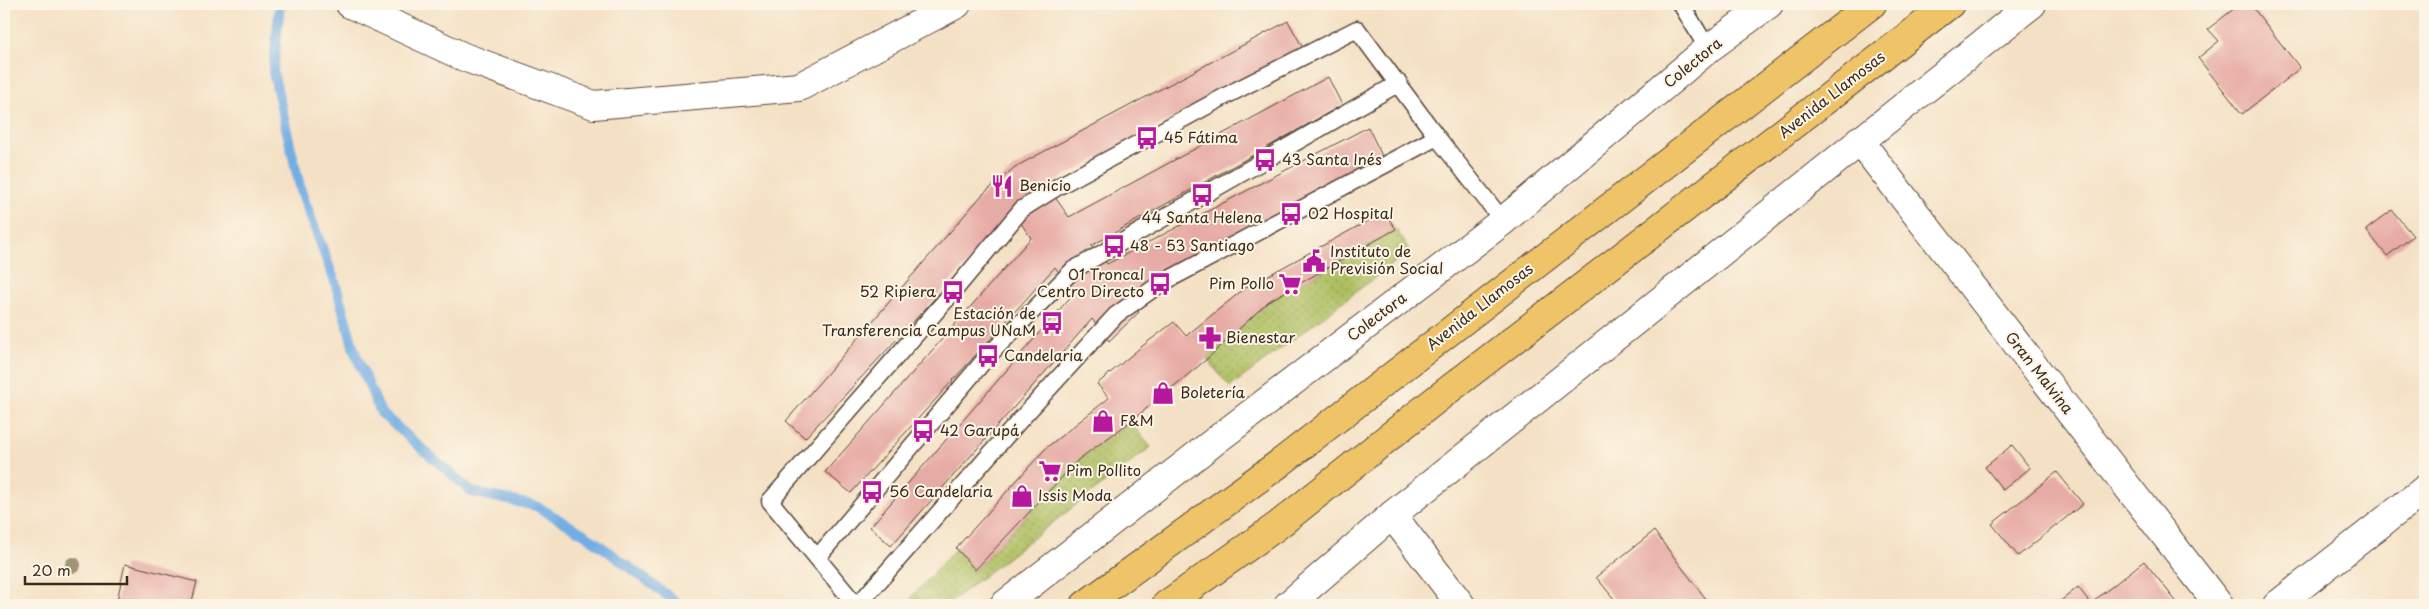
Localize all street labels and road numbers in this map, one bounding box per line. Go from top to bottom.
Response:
street label: Colectora [1658,30,1727,93]
street label: Avenida Llamosas [1773,45,1889,143]
street label: Avenida Llamosas [1421,257,1537,355]
street label: Colectora [1341,285,1411,346]
street label: Gran Malvina [2001,326,2080,419]

